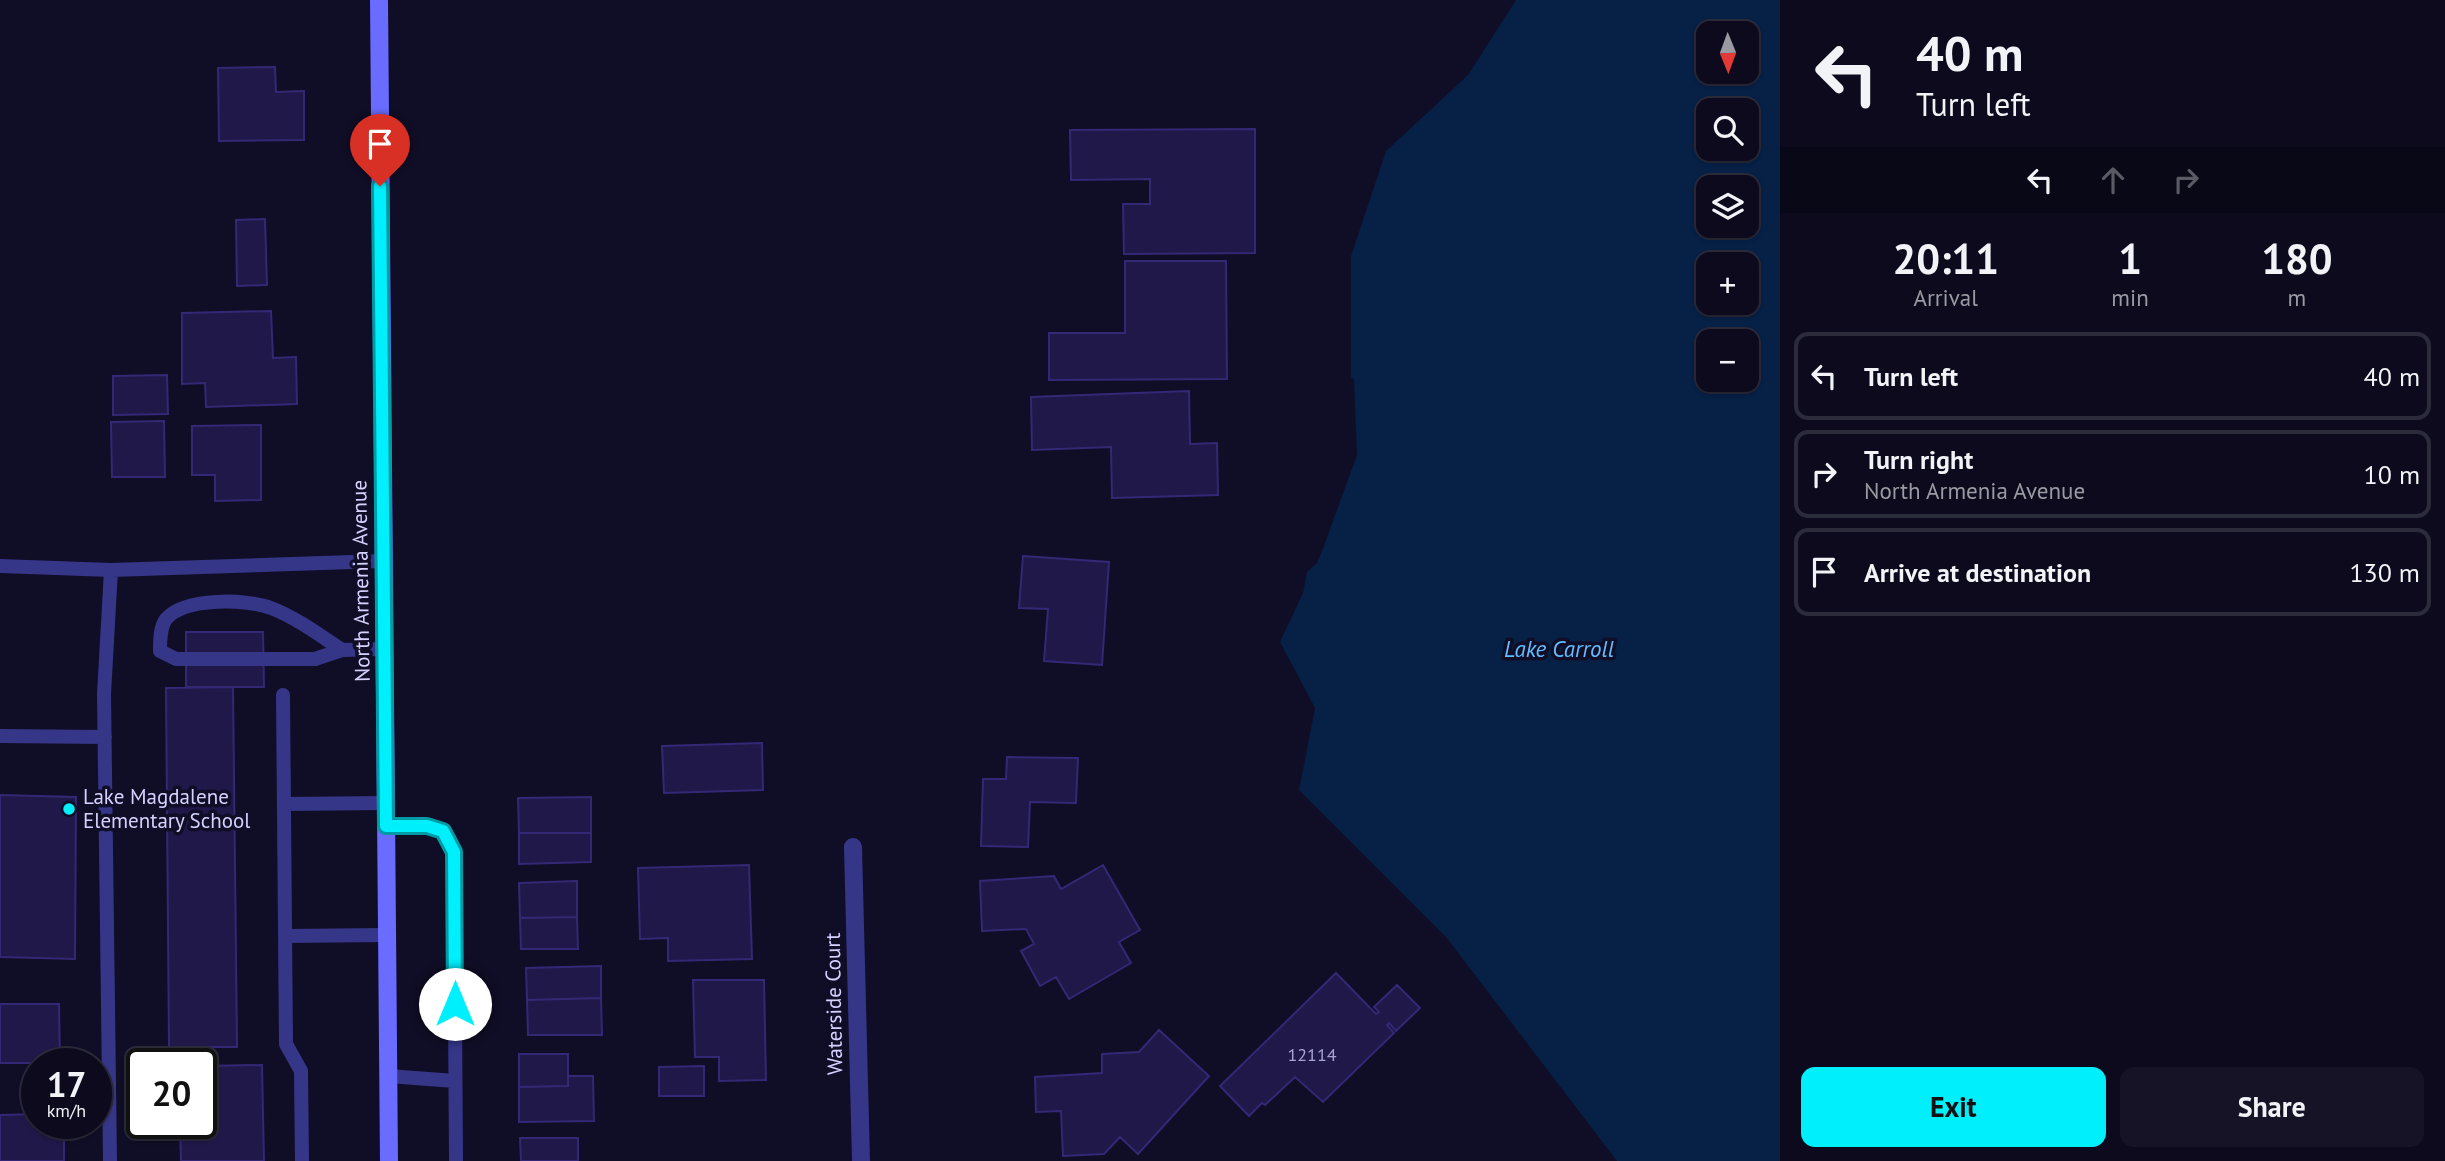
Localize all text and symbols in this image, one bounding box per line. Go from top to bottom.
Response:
north arrow [1696,21,1759,84]
map controls [1696,21,1759,392]
text: 40 m [1916,21,2023,85]
icon: left [1801,28,1892,119]
text: Turn left [1916,83,2031,125]
button: search [1696,98,1759,161]
pin [350,114,410,186]
icon: arrive [361,125,399,163]
icon: left [2021,161,2059,199]
icon: ahead [2094,161,2132,199]
icon: right [2167,161,2205,199]
button: layers [1696,175,1759,238]
text: 20:11 [1892,231,1999,286]
text: 1 [2118,231,2142,286]
text: 180 [2261,231,2333,286]
button: + [1696,252,1759,315]
text: Arrival [1913,283,1978,312]
text: min [2111,283,2149,312]
text: m [2288,283,2306,312]
button: − [1696,329,1759,392]
icon: left [1805,357,1843,395]
text: Turn left [1864,360,1958,393]
text: 40 m [2364,360,2420,393]
text: Turn right [1864,443,1973,476]
icon: right [1805,455,1843,493]
text: 10 m [2364,458,2420,491]
text: North Armenia Avenue [1864,476,2085,505]
street label: North Armenia Avenue [345,480,376,682]
icon: arrive [1805,553,1843,591]
text: Arrive at destination [1864,556,2091,589]
text: 130 m [2349,556,2420,589]
water label: Lake Carroll [1504,634,1614,663]
place label: Lake Magdalene Elementary School [83,783,250,834]
marker: Lake Magdalene Elementary School [61,801,77,817]
street label: Waterside Court [819,933,848,1075]
position arrow [418,967,492,1041]
house number: 12114 [1287,1043,1337,1066]
speed limit sign: 20 [126,1048,217,1139]
text: 17 [47,1061,86,1107]
button: Exit [1801,1067,2106,1147]
button: Share [2120,1067,2424,1147]
text: km/h [47,1099,86,1122]

